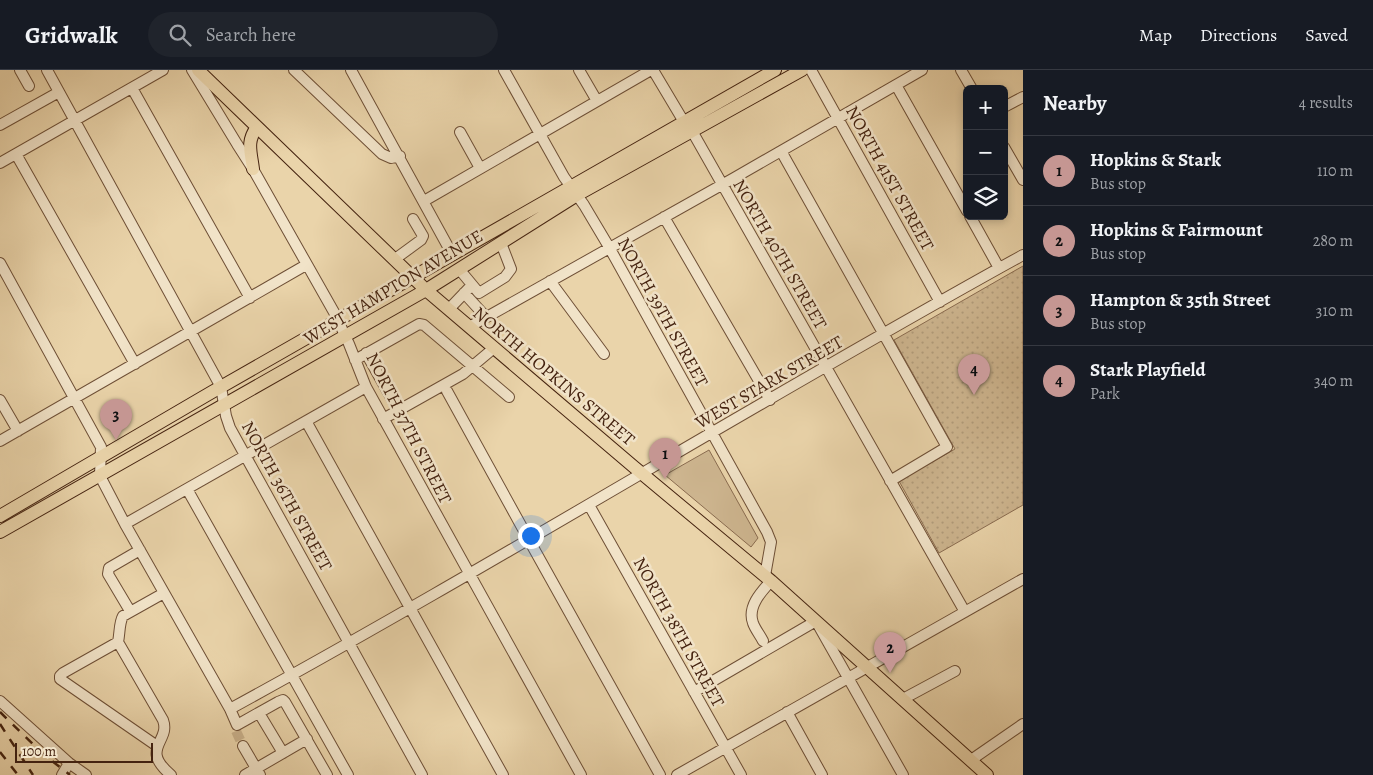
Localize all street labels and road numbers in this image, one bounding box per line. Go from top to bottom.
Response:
street label: NORTH 41ST STREET [840,101,940,255]
street label: NORTH 40TH STREET [727,175,833,334]
street label: WEST HAMPTON AVENUE [298,224,487,351]
street label: NORTH 39TH STREET [612,233,714,391]
street label: NORTH HOPKINS STREET [468,301,640,451]
street label: WEST STARK STREET [690,330,848,435]
street label: NORTH 37TH STREET [360,348,458,508]
street label: NORTH 36TH STREET [236,417,338,575]
street label: NORTH 38TH STREET [628,553,730,711]

